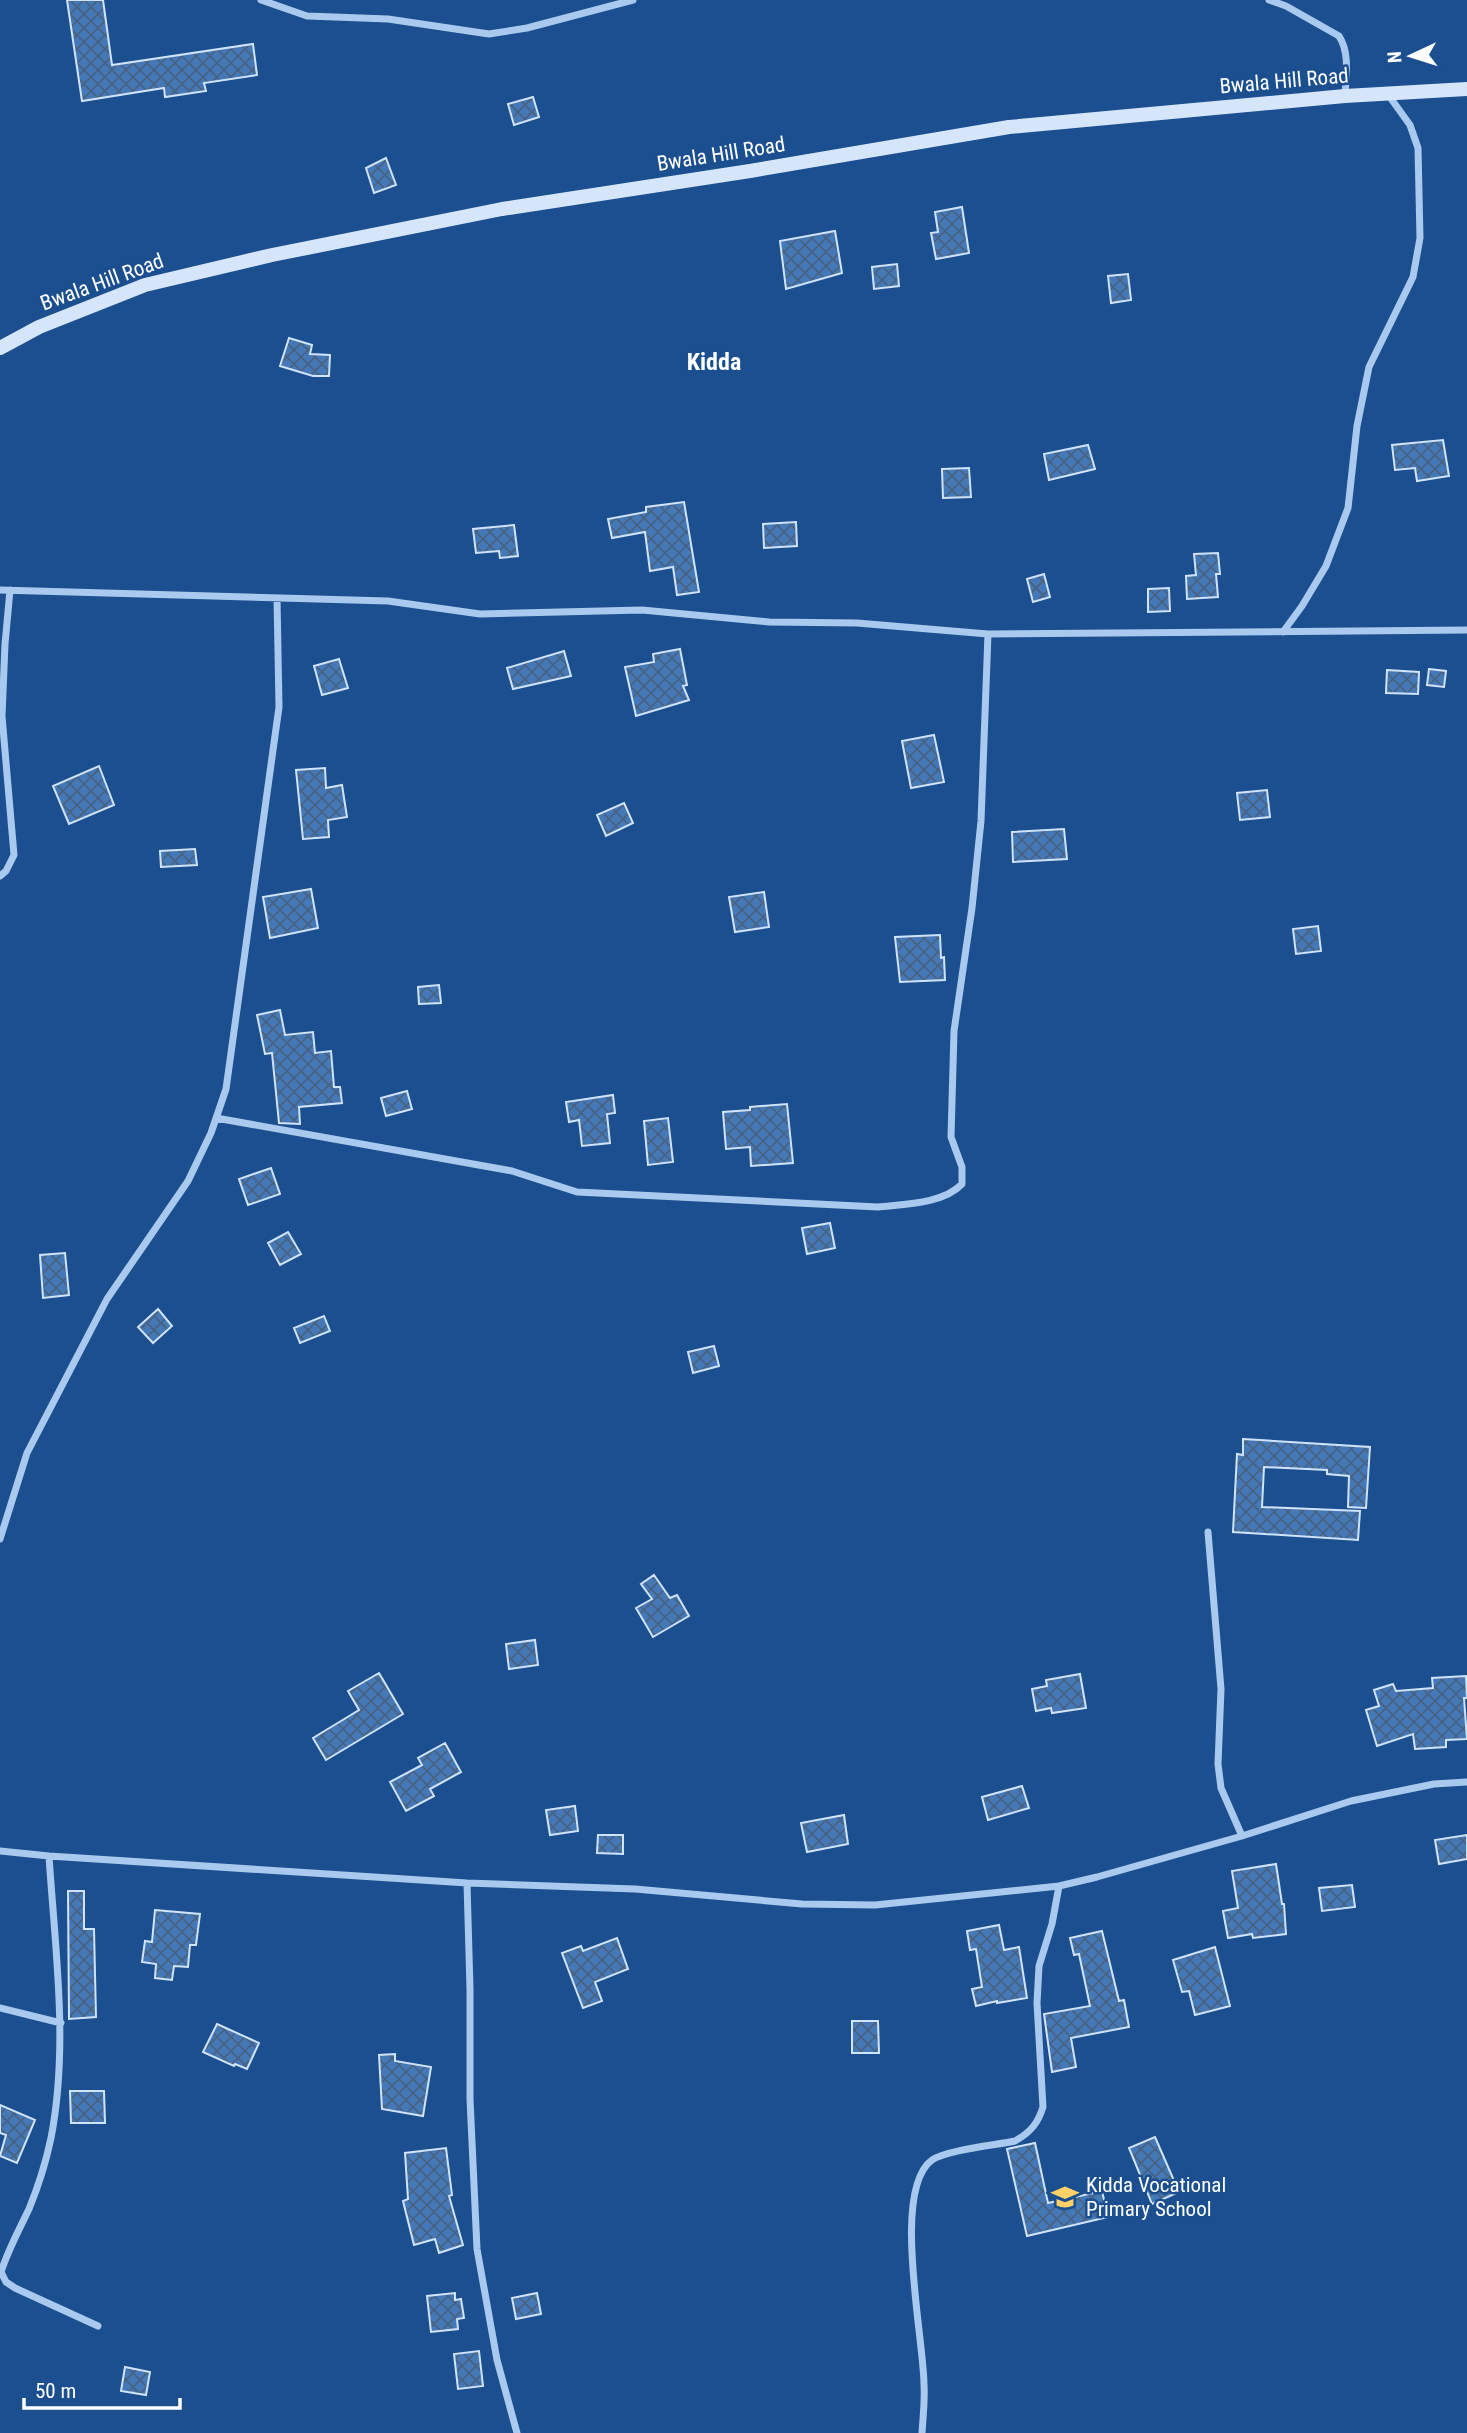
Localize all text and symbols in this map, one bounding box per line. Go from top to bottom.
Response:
north arrow [1376,21,1446,91]
text: N [1383,51,1406,64]
street label: Bwala Hill Road [1219,63,1349,99]
street label: Bwala Hill Road [655,132,787,176]
street label: Bwala Hill Road [37,249,167,315]
district label: Kidda [687,348,741,376]
place label: Kidda Vocational Primary School [1086,2173,1226,2221]
school or university icon: Kidda Vocational Primary School [1050,2182,1080,2212]
scale bar [24,2366,180,2410]
text: 50 m [35,2379,76,2403]

